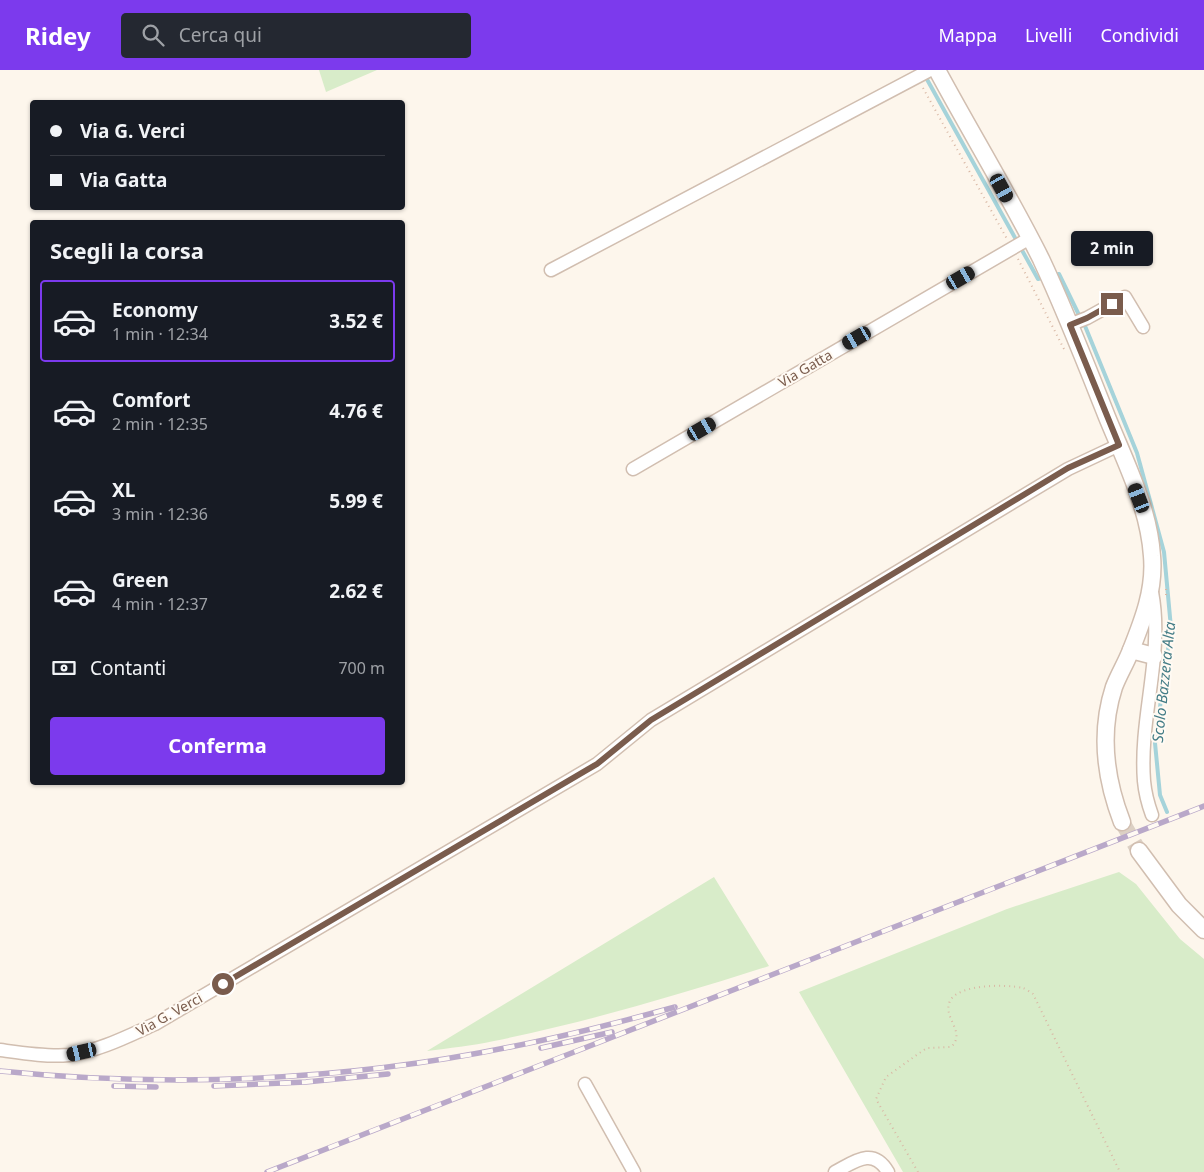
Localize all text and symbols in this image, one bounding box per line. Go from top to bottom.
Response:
search box [121,13,471,58]
text: Ridey [25,19,91,52]
icon: search [139,21,167,49]
text: Cerca qui [179,22,262,48]
text: Mappa [938,23,997,47]
text: Livelli [1025,23,1072,47]
text: Condividi [1100,23,1179,47]
text: Via G. Verci [80,118,185,144]
text: Via Gatta [80,167,167,193]
car [988,171,1015,205]
callout: 2 min [1071,232,1153,266]
text: Scegli la corsa [50,235,204,265]
text: 2 min [1090,237,1134,259]
car [944,264,977,292]
route end [1101,293,1123,315]
text: Economy [112,297,198,323]
icon: car [52,299,97,344]
text: 3.52 € [329,308,383,334]
text: 1 min · 12:34 [112,323,208,345]
car [840,324,873,352]
street label: Via Gatta [774,345,836,391]
text: Comfort [112,387,191,413]
icon: car [52,389,97,434]
text: 4.76 € [329,398,383,424]
text: 2 min · 12:35 [112,413,208,435]
car [685,415,718,443]
text: XL [112,477,135,503]
icon: car [52,479,97,524]
car [1126,481,1151,515]
text: 5.99 € [329,488,383,514]
text: 3 min · 12:36 [112,503,208,525]
text: Green [112,567,169,593]
icon: car [52,569,97,614]
text: 2.62 € [329,578,383,604]
text: 4 min · 12:37 [112,593,208,615]
water label: Scolo Bazzera Alta [1147,620,1179,743]
icon: cash [50,654,78,682]
text: Contanti [90,655,166,681]
text: 700 m [338,657,385,679]
button: Conferma [50,717,385,775]
route start [212,973,234,995]
street label: Via G. Verci [132,988,206,1040]
car [65,1041,98,1063]

